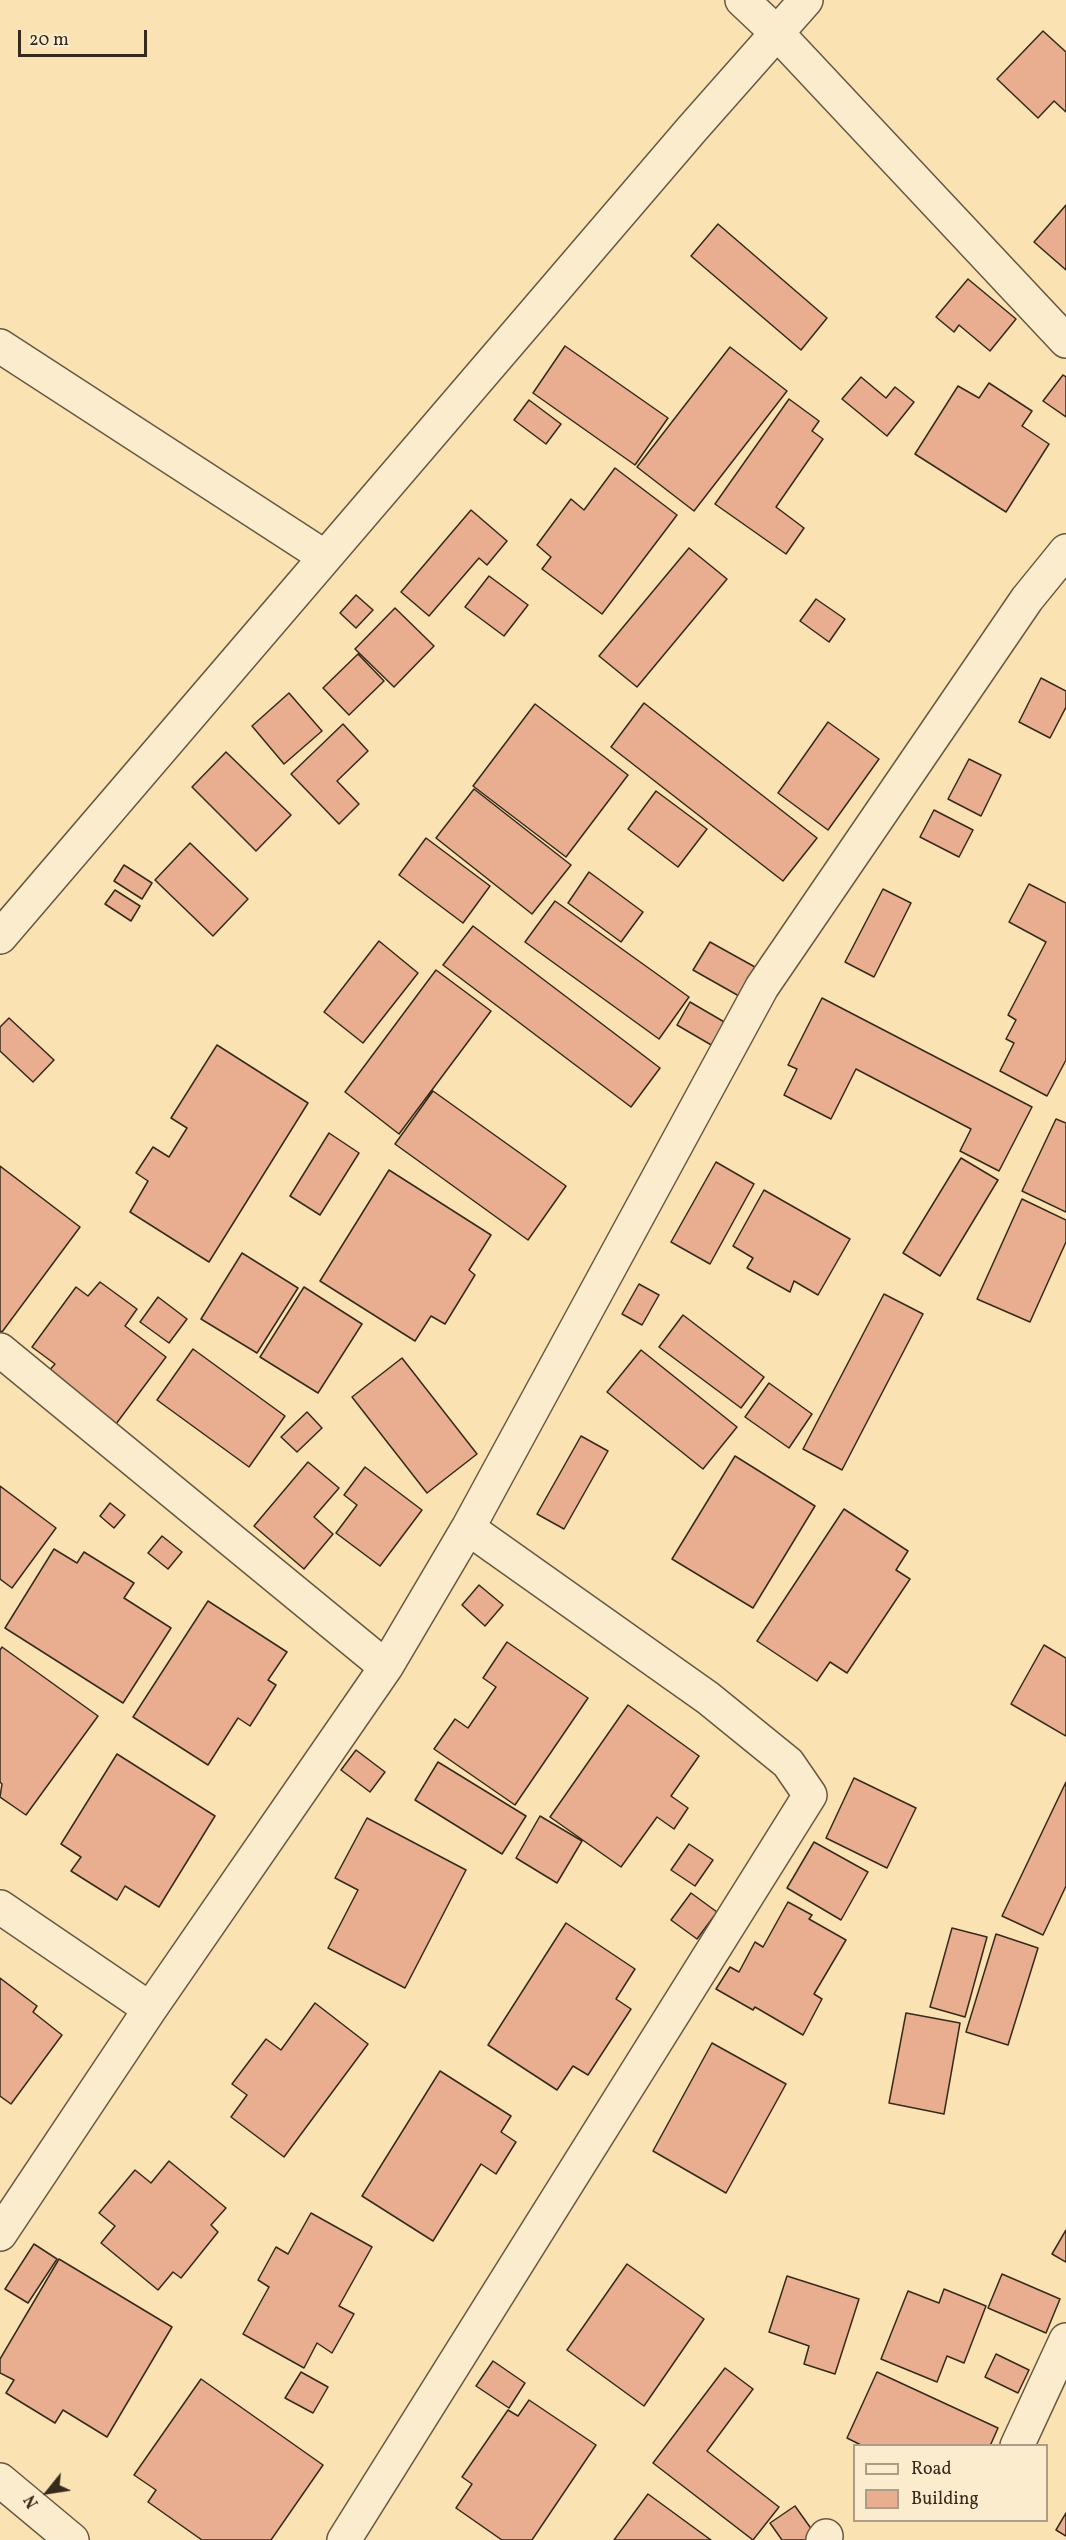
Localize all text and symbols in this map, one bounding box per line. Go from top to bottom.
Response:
scale bar [21,18,150,56]
text: 20 m [29,28,69,53]
legend [853,2444,1048,2522]
text: Road [911,2457,952,2482]
north arrow [18,2462,78,2522]
text: Building [911,2487,979,2512]
text: N [20,2490,45,2512]

